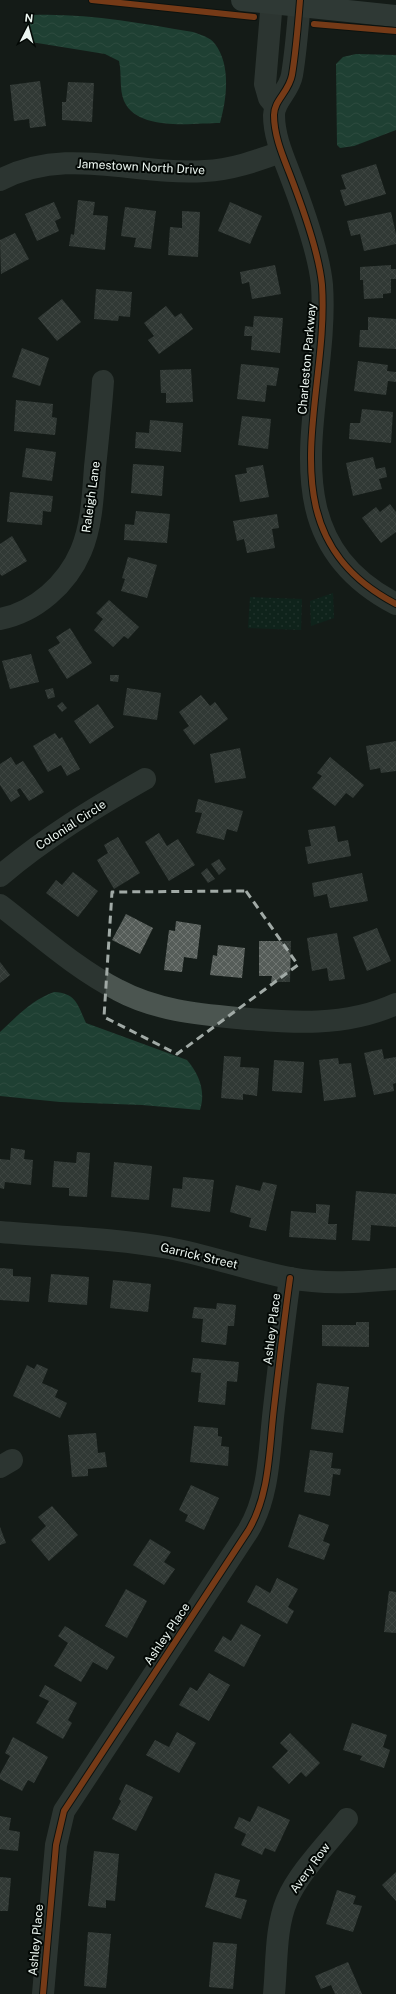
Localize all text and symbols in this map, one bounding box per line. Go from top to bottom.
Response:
north arrow [8,8,48,48]
text: N [24,12,34,24]
street label: Jamestown North Drive [77,157,206,177]
street label: Charleston Parkway [295,302,319,415]
street label: Raleigh Lane [79,460,103,534]
street label: Colonial Circle [33,797,109,853]
street label: Garrick Street [159,1240,239,1272]
street label: Ashley Place [261,1292,283,1365]
street label: Ashley Place [141,1600,193,1668]
street label: Avery Row [287,1840,333,1896]
street label: Ashley Place [26,1903,46,1976]

